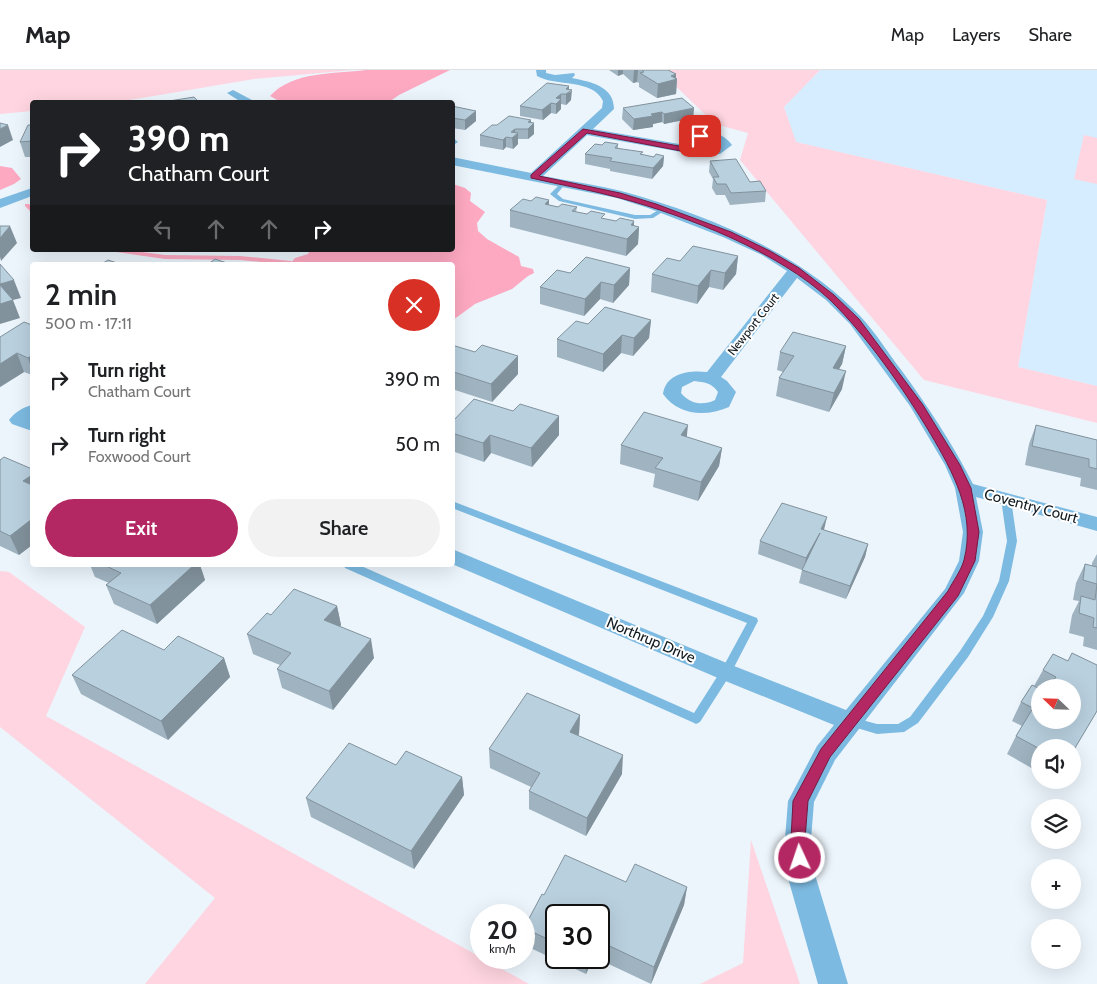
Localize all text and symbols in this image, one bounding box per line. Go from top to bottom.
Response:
text: Map [25,20,71,49]
text: Map [891,24,924,46]
text: Layers [952,24,1001,46]
text: Share [1029,24,1072,46]
pin [679,115,721,157]
text: 390 m [128,117,230,160]
icon: right [45,120,110,185]
icon: arrive [686,122,714,150]
text: Chatham Court [128,160,269,187]
icon: left [149,215,177,243]
icon: ahead [202,215,230,243]
icon: ahead [255,215,283,243]
icon: right [308,215,336,243]
text: 2 min [45,276,117,313]
button: close [388,279,440,331]
street label: Newport Court [724,290,782,358]
text: 500 m · 17:11 [45,314,132,333]
text: Turn right [88,359,166,382]
icon: right [45,366,73,394]
text: 390 m [385,368,440,391]
text: Chatham Court [88,382,191,401]
text: Turn right [88,424,166,447]
icon: right [45,431,73,459]
text: 50 m [396,433,440,456]
text: Foxwood Court [88,447,191,466]
street label: Coventry Court [982,485,1080,527]
button: Exit [45,499,238,557]
button: Share [248,499,440,557]
street label: Northrup Drive [604,613,698,667]
north arrow [1031,679,1081,729]
map controls [1031,679,1081,969]
button: sound [1031,739,1081,789]
button: layers [1031,799,1081,849]
position arrow [773,831,825,883]
button: + [1031,859,1081,909]
speed limit sign: 30 [545,904,610,969]
text: 20 [487,915,518,945]
button: − [1031,919,1081,969]
text: km/h [489,941,516,956]

